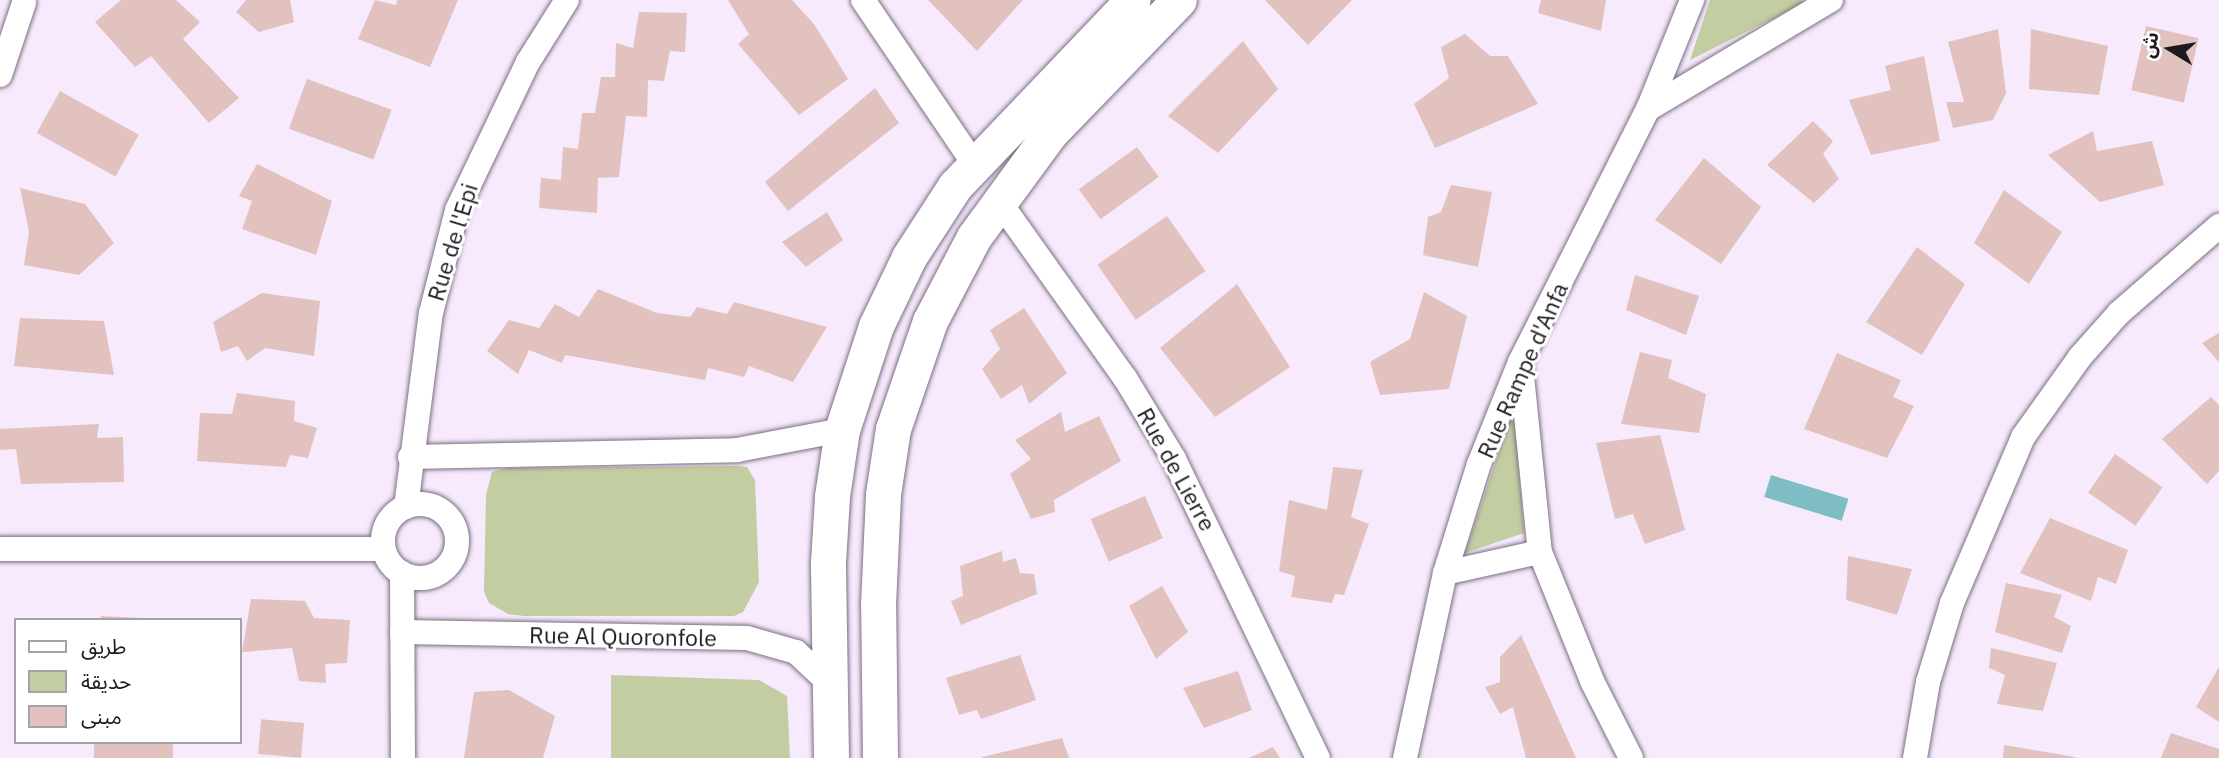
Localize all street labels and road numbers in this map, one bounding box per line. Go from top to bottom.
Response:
street label: Rue de l'Epi [421,180,483,304]
street label: Rue Rampe d'Anfa [1471,278,1573,462]
street label: Rue de Lierre [1132,403,1222,535]
street label: Rue Al Quoronfole [529,621,717,651]

